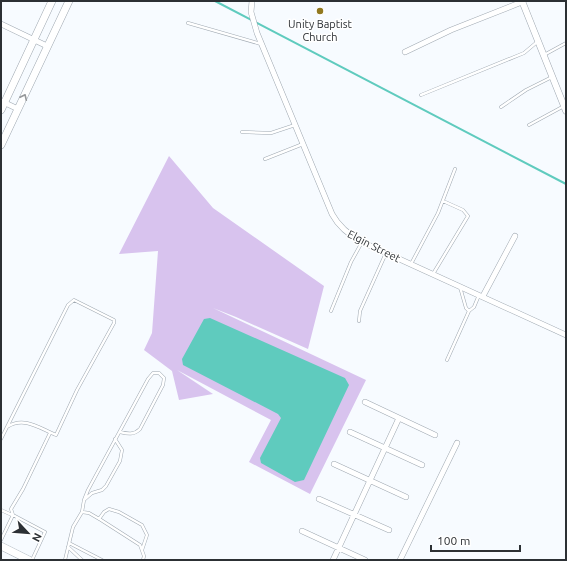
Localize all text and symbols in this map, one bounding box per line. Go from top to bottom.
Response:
marker: Unity Baptist Church [315,6,325,16]
place label: Unity Baptist Church [288,18,353,43]
one-way arrow [19,94,27,101]
street label: Elgin Street [346,228,403,265]
north arrow [8,513,48,553]
scale bar [431,527,520,553]
text: N [30,531,44,544]
text: 100 m [437,534,470,547]

